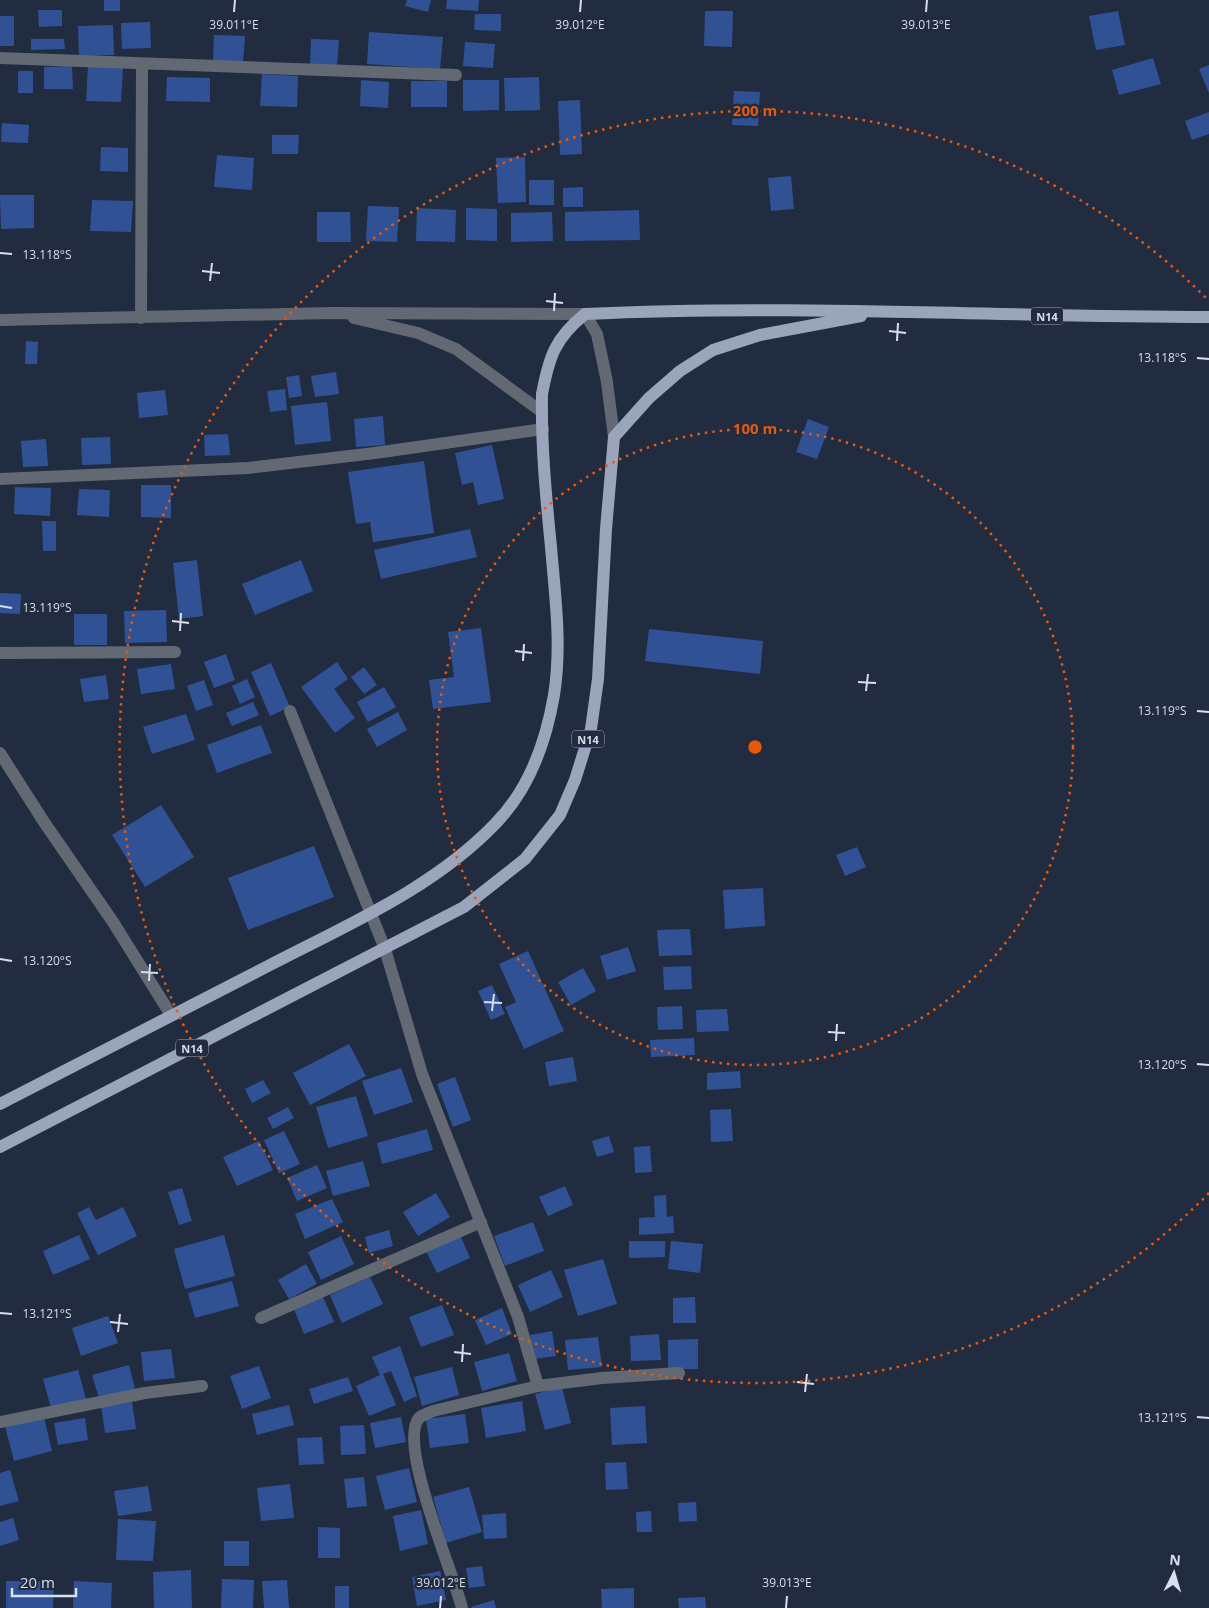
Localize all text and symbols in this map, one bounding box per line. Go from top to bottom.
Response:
text: 39.011°E [209,16,259,33]
text: 39.012°E [555,16,605,33]
text: 39.013°E [901,16,951,33]
text: 200 m [733,100,777,120]
text: 13.118°S [22,246,72,263]
road number: N14 [1031,308,1063,324]
text: 13.118°S [1137,349,1187,366]
text: 100 m [733,418,777,438]
text: 13.119°S [22,599,72,616]
text: 13.119°S [1137,702,1187,719]
road number: N14 [572,731,604,748]
centre of rings [746,738,764,756]
text: 13.120°S [22,952,72,969]
road number: N14 [176,1040,208,1056]
text: 13.120°S [1137,1056,1187,1073]
text: 13.121°S [22,1305,72,1322]
text: 13.121°S [1137,1409,1187,1426]
north arrow [1149,1548,1199,1598]
text: N [1169,1550,1182,1570]
scale bar [12,1566,76,1598]
text: 20 m [20,1572,55,1592]
text: 39.012°E [416,1574,466,1591]
text: 39.013°E [762,1574,812,1591]

